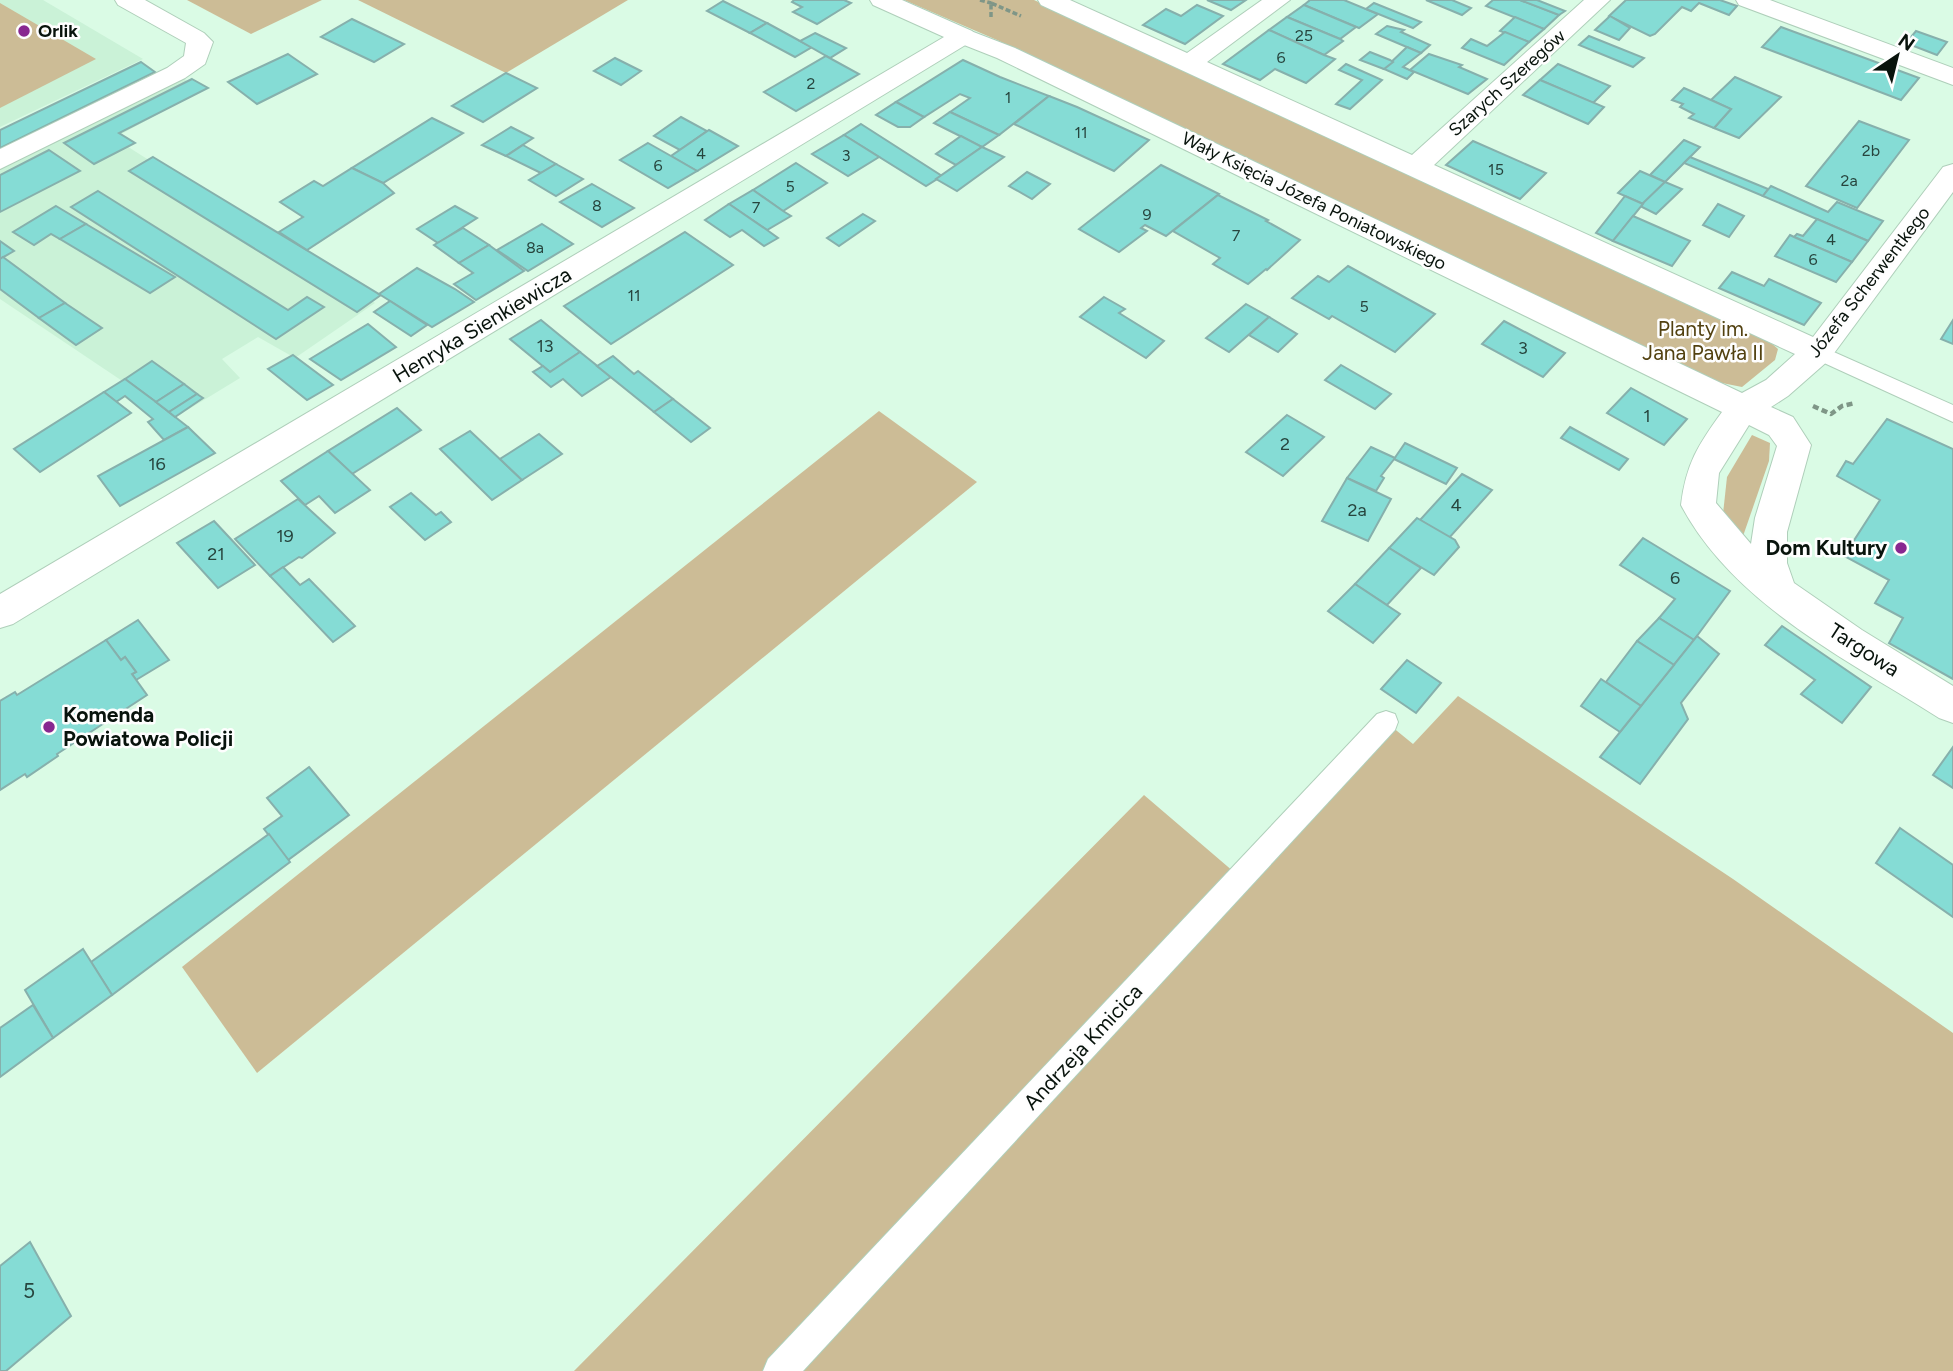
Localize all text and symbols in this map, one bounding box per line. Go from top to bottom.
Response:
place label: Orlik [38,20,78,42]
north arrow [1862,21,1932,91]
marker: Orlik [16,23,32,39]
street label: Szarych Szeregów [1444,25,1570,141]
house number: 25 [1295,26,1313,45]
text: N [1894,29,1919,56]
house number: 6 [1276,48,1286,67]
house number: 2 [807,74,815,93]
house number: 1 [1005,88,1011,107]
house number: 11 [1074,123,1088,142]
street label: Wały Księcia Józefa Poniatowskiego [1178,127,1450,275]
house number: 2b [1862,141,1880,160]
house number: 4 [696,144,706,163]
house number: 3 [842,146,850,165]
house number: 6 [653,156,663,175]
house number: 15 [1488,160,1504,179]
house number: 2a [1840,171,1858,190]
house number: 5 [785,177,795,196]
house number: 8 [592,196,602,215]
house number: 7 [752,198,761,217]
street label: Józefa Scherwentkego [1803,202,1935,362]
house number: 9 [1142,205,1152,224]
house number: 7 [1232,226,1241,245]
house number: 4 [1826,230,1836,249]
house number: 8a [526,238,544,257]
house number: 6 [1808,250,1818,269]
street label: Henryka Sienkiewicza [388,261,576,388]
house number: 11 [627,286,641,305]
house number: 5 [1359,297,1369,316]
park label: Planty im. Jana Pawła II [1642,316,1764,365]
house number: 13 [536,335,554,357]
house number: 3 [1518,337,1528,359]
house number: 1 [1643,405,1651,427]
house number: 2 [1280,433,1290,455]
house number: 16 [148,453,166,475]
house number: 4 [1450,494,1462,516]
house number: 2a [1347,499,1367,521]
house number: 19 [276,525,294,547]
place label: Dom Kultury [1765,535,1888,560]
marker: Dom Kultury [1893,540,1909,556]
house number: 21 [207,543,225,565]
house number: 6 [1670,567,1680,589]
street label: Targowa [1824,618,1904,682]
place label: Komenda Powiatowa Policji [63,702,233,751]
marker: Komenda Powiatowa Policji [41,719,57,735]
street label: Andrzeja Kmicica [1018,979,1147,1115]
house number: 5 [23,1278,35,1303]

